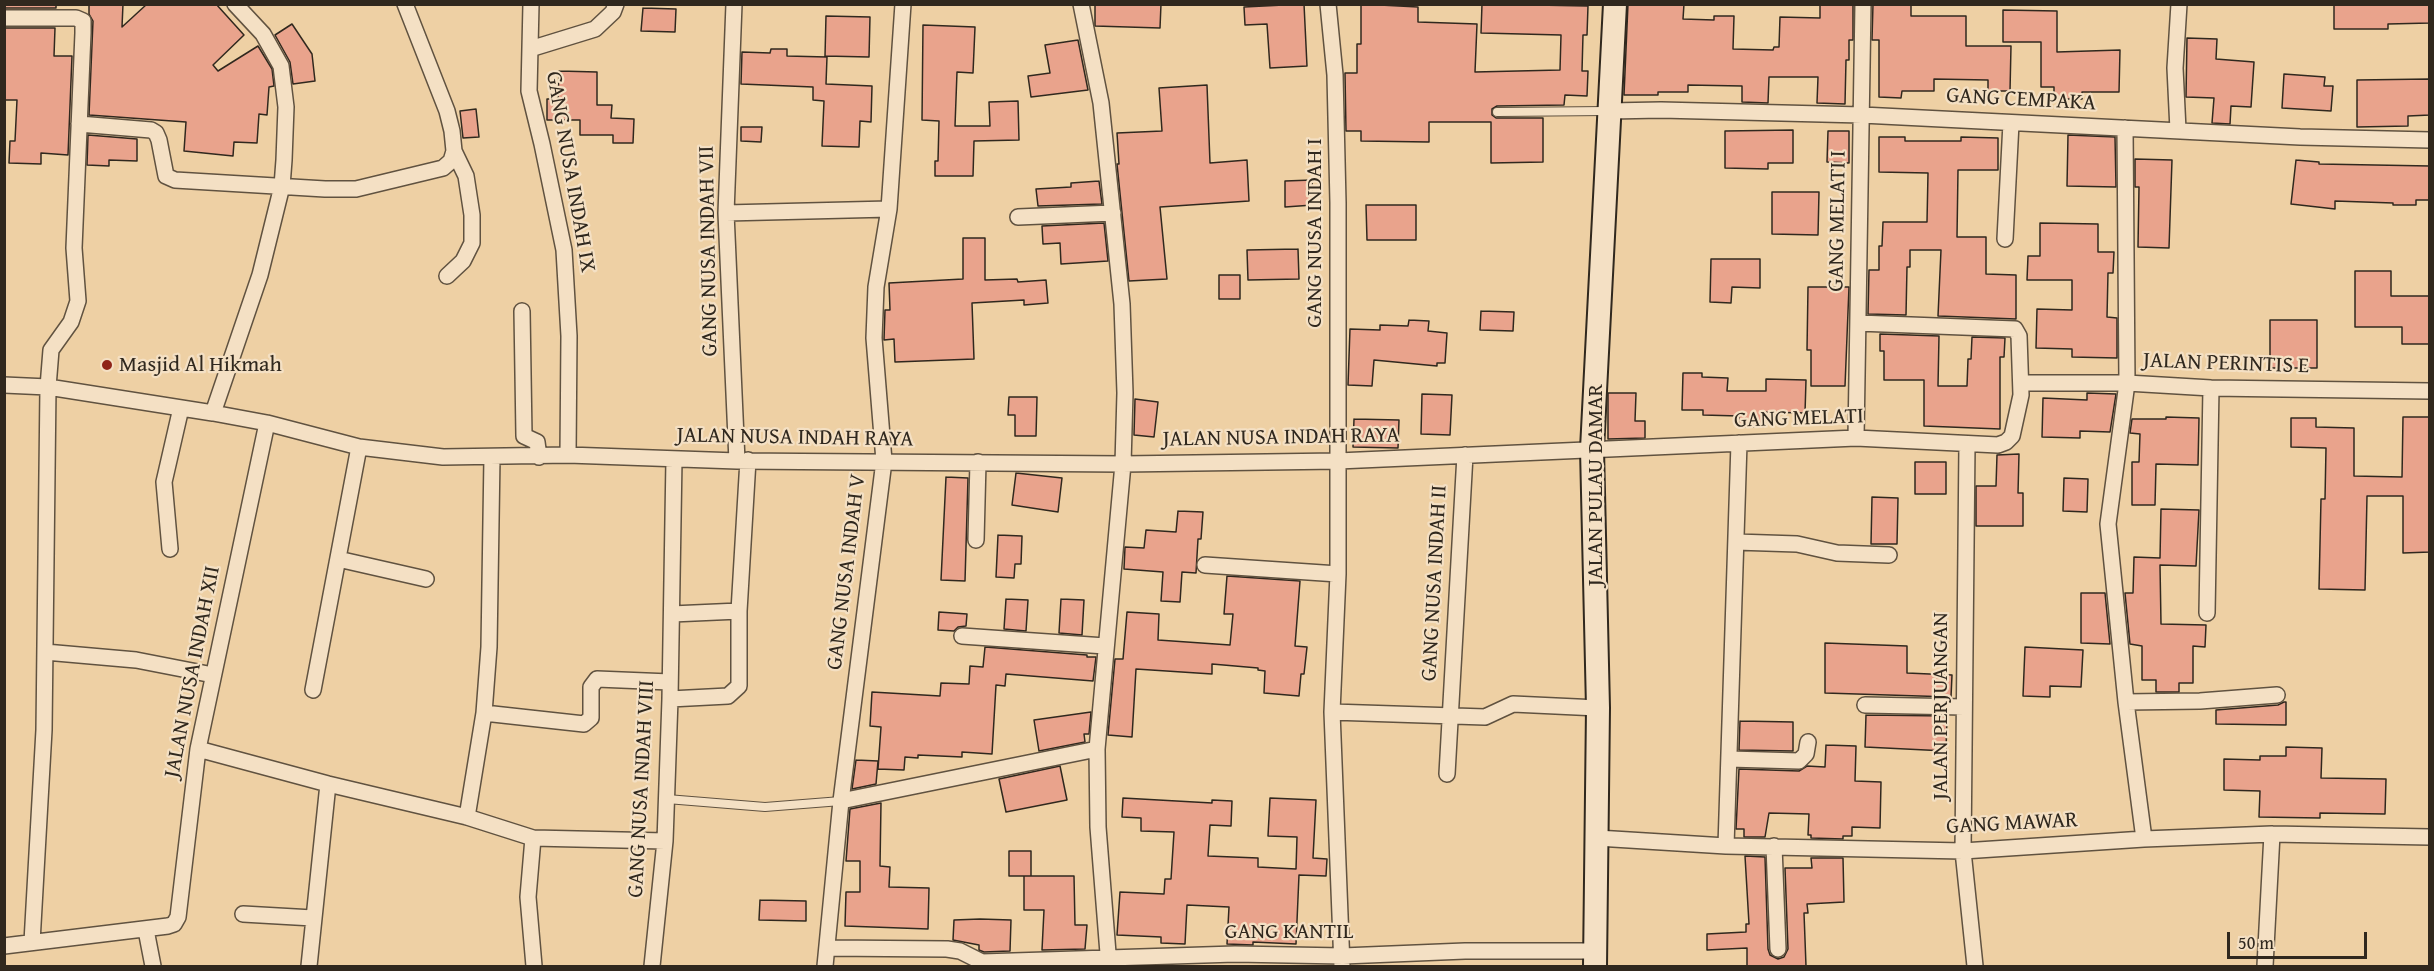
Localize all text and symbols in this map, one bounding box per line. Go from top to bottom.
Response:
street label: GANG NUSA INDAH IX [539,70,601,274]
street label: GANG CEMPAKA [1945,83,2097,117]
street label: GANG NUSA INDAH I [1302,138,1328,328]
street label: GANG NUSA INDAH VII [694,145,724,357]
street label: GANG MELATI I [1824,150,1852,292]
street label: JALAN PERINTIS E [2143,348,2309,380]
place label: Masjid Al Hikmah [119,352,282,378]
marker: Masjid Al Hikmah [100,358,114,372]
street label: JALAN PULAU DAMAR [1583,384,1609,586]
street label: GANG MELATI [1734,404,1864,434]
street label: JALAN NUSA INDAH RAYA [676,423,914,453]
street label: JALAN NUSA INDAH RAYA [1162,423,1400,453]
street label: GANG NUSA INDAH V [822,472,872,672]
street label: GANG NUSA INDAH II [1417,484,1453,682]
street label: JALAN NUSA INDAH XII [160,564,226,780]
street label: JALAN PERJUANGAN [1928,612,1954,800]
street label: GANG NUSA INDAH VIII [623,680,661,898]
street label: GANG MAWAR [1946,807,2078,841]
street label: GANG KANTIL [1224,919,1354,945]
scale bar [2230,920,2370,958]
text: 50 m [2238,929,2274,956]

